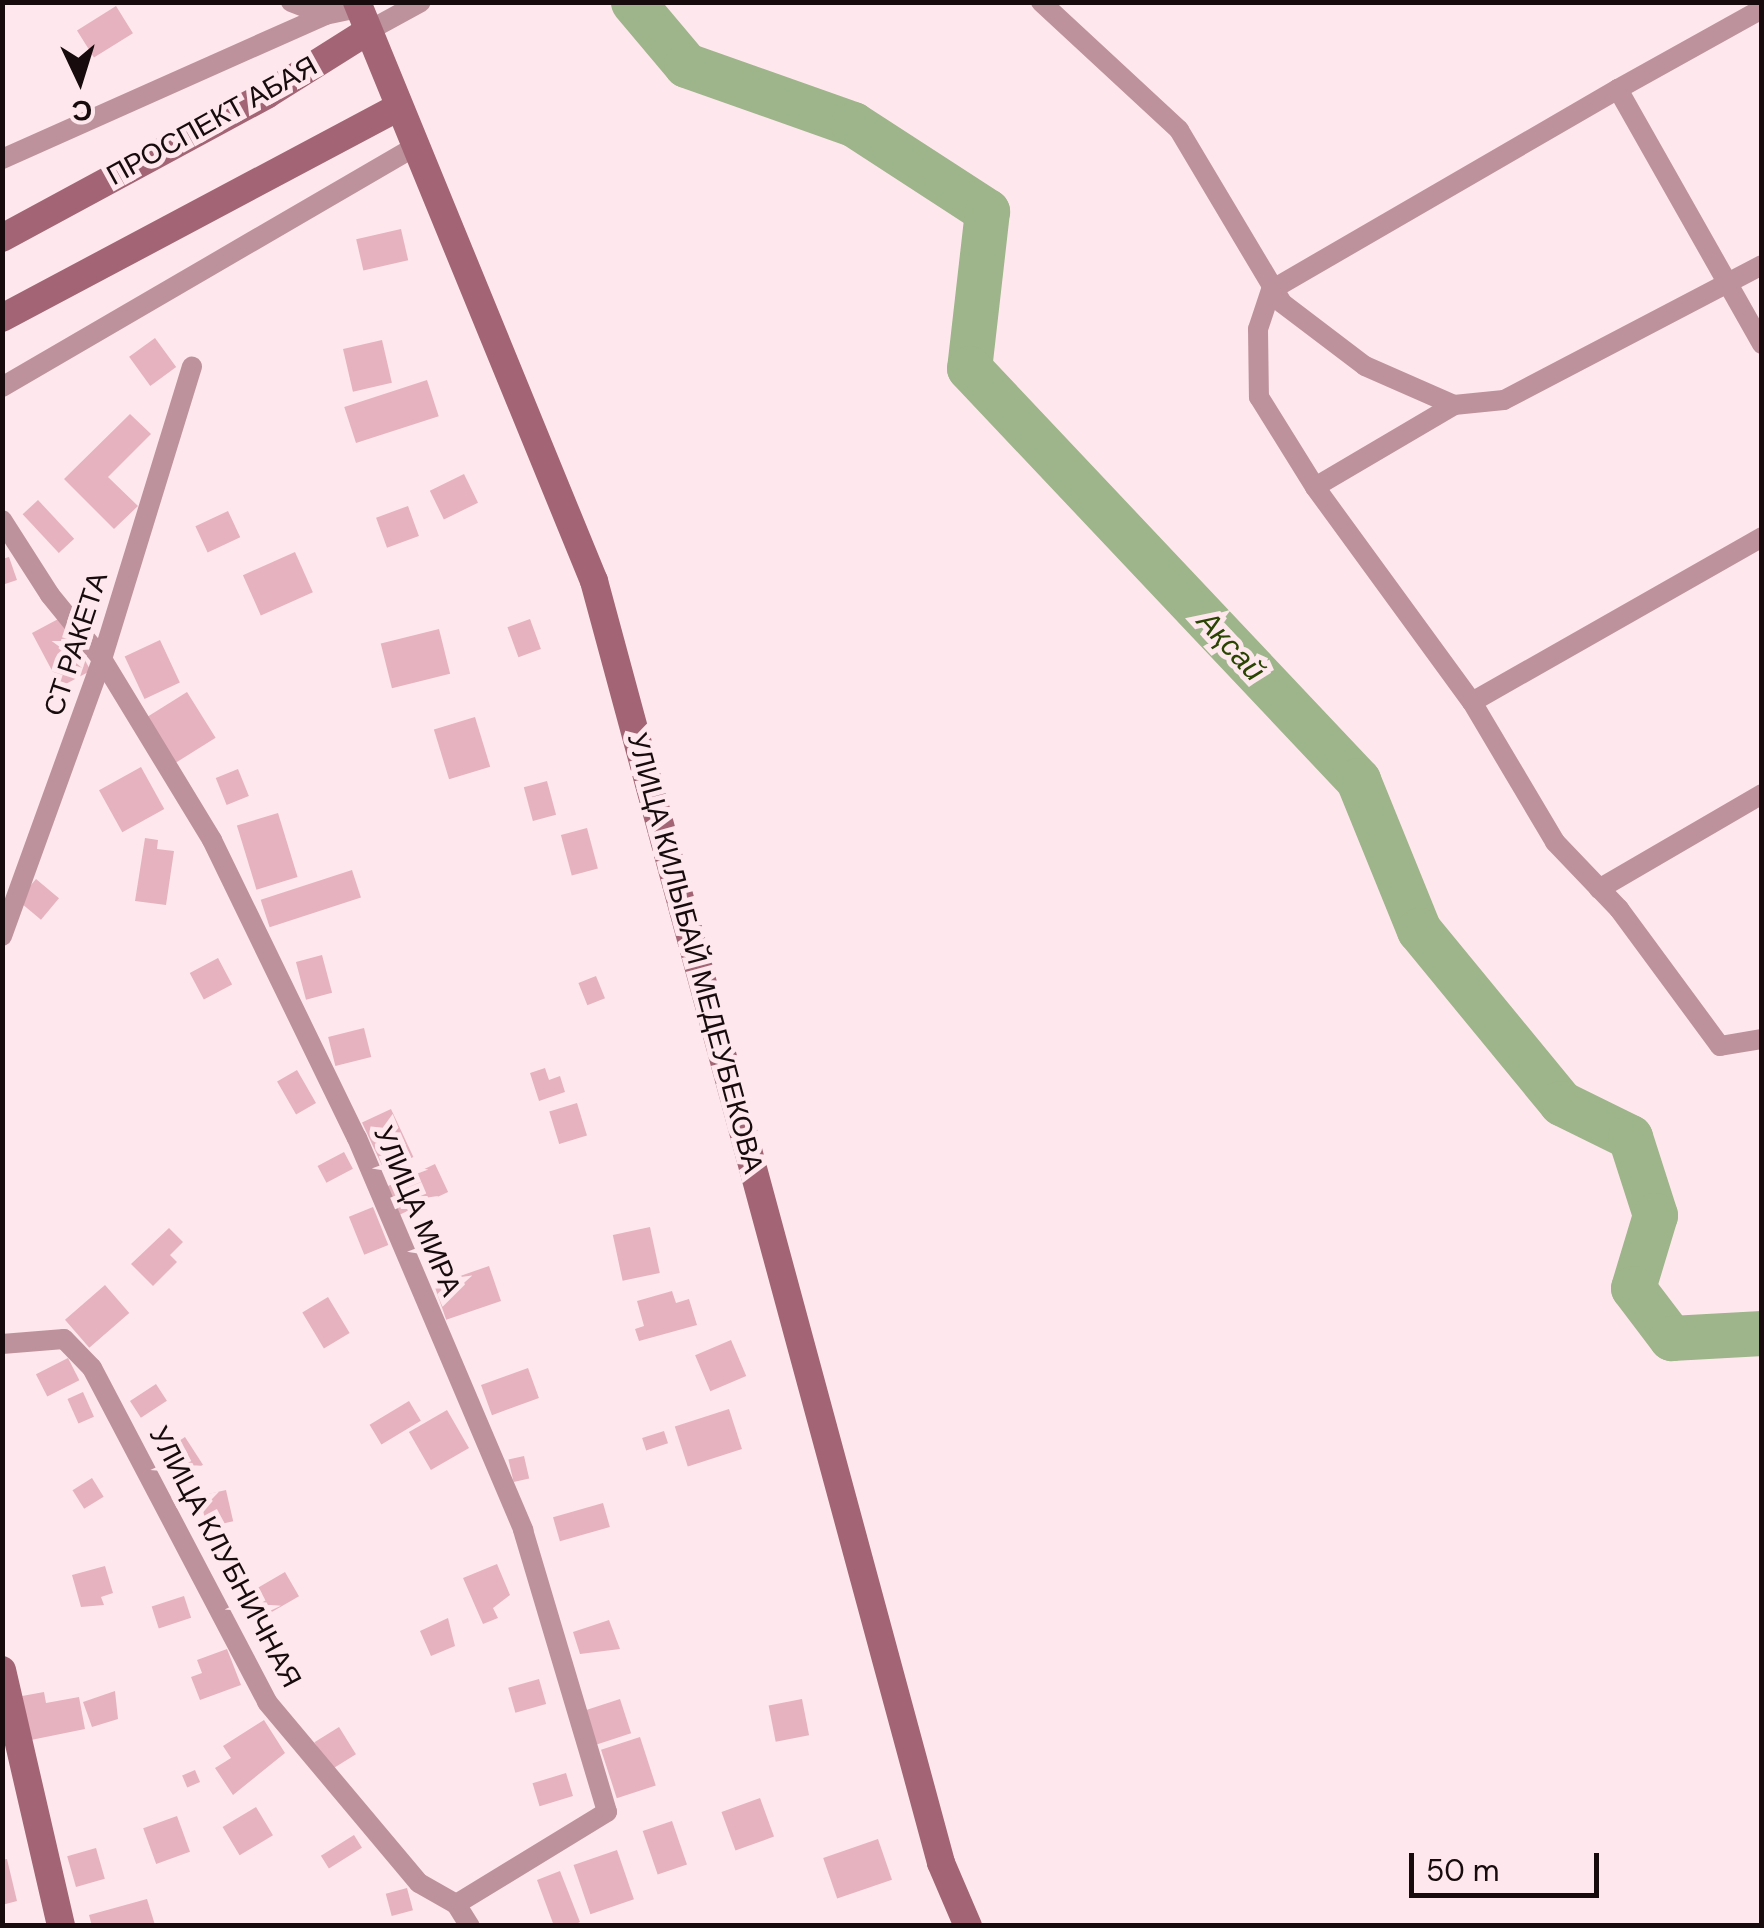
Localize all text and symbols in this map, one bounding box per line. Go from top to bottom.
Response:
north arrow [30,30,130,130]
street label: ПРОСПЕКТ АБАЯ [101,49,323,193]
text: С [71,91,94,130]
street label: СТ РАКЕТА [37,568,115,720]
water label: Ақсай [1190,604,1272,688]
street label: УЛИЦА КИЛЫБАЙ МЕДЕУБЕКОВА [620,729,770,1177]
street label: УЛИЦА МИРА [366,1121,468,1301]
street label: УЛИЦА КЛУБНИЧНАЯ [142,1421,308,1693]
scale bar [1414,1833,1604,1895]
text: 50 m [1426,1851,1500,1890]

